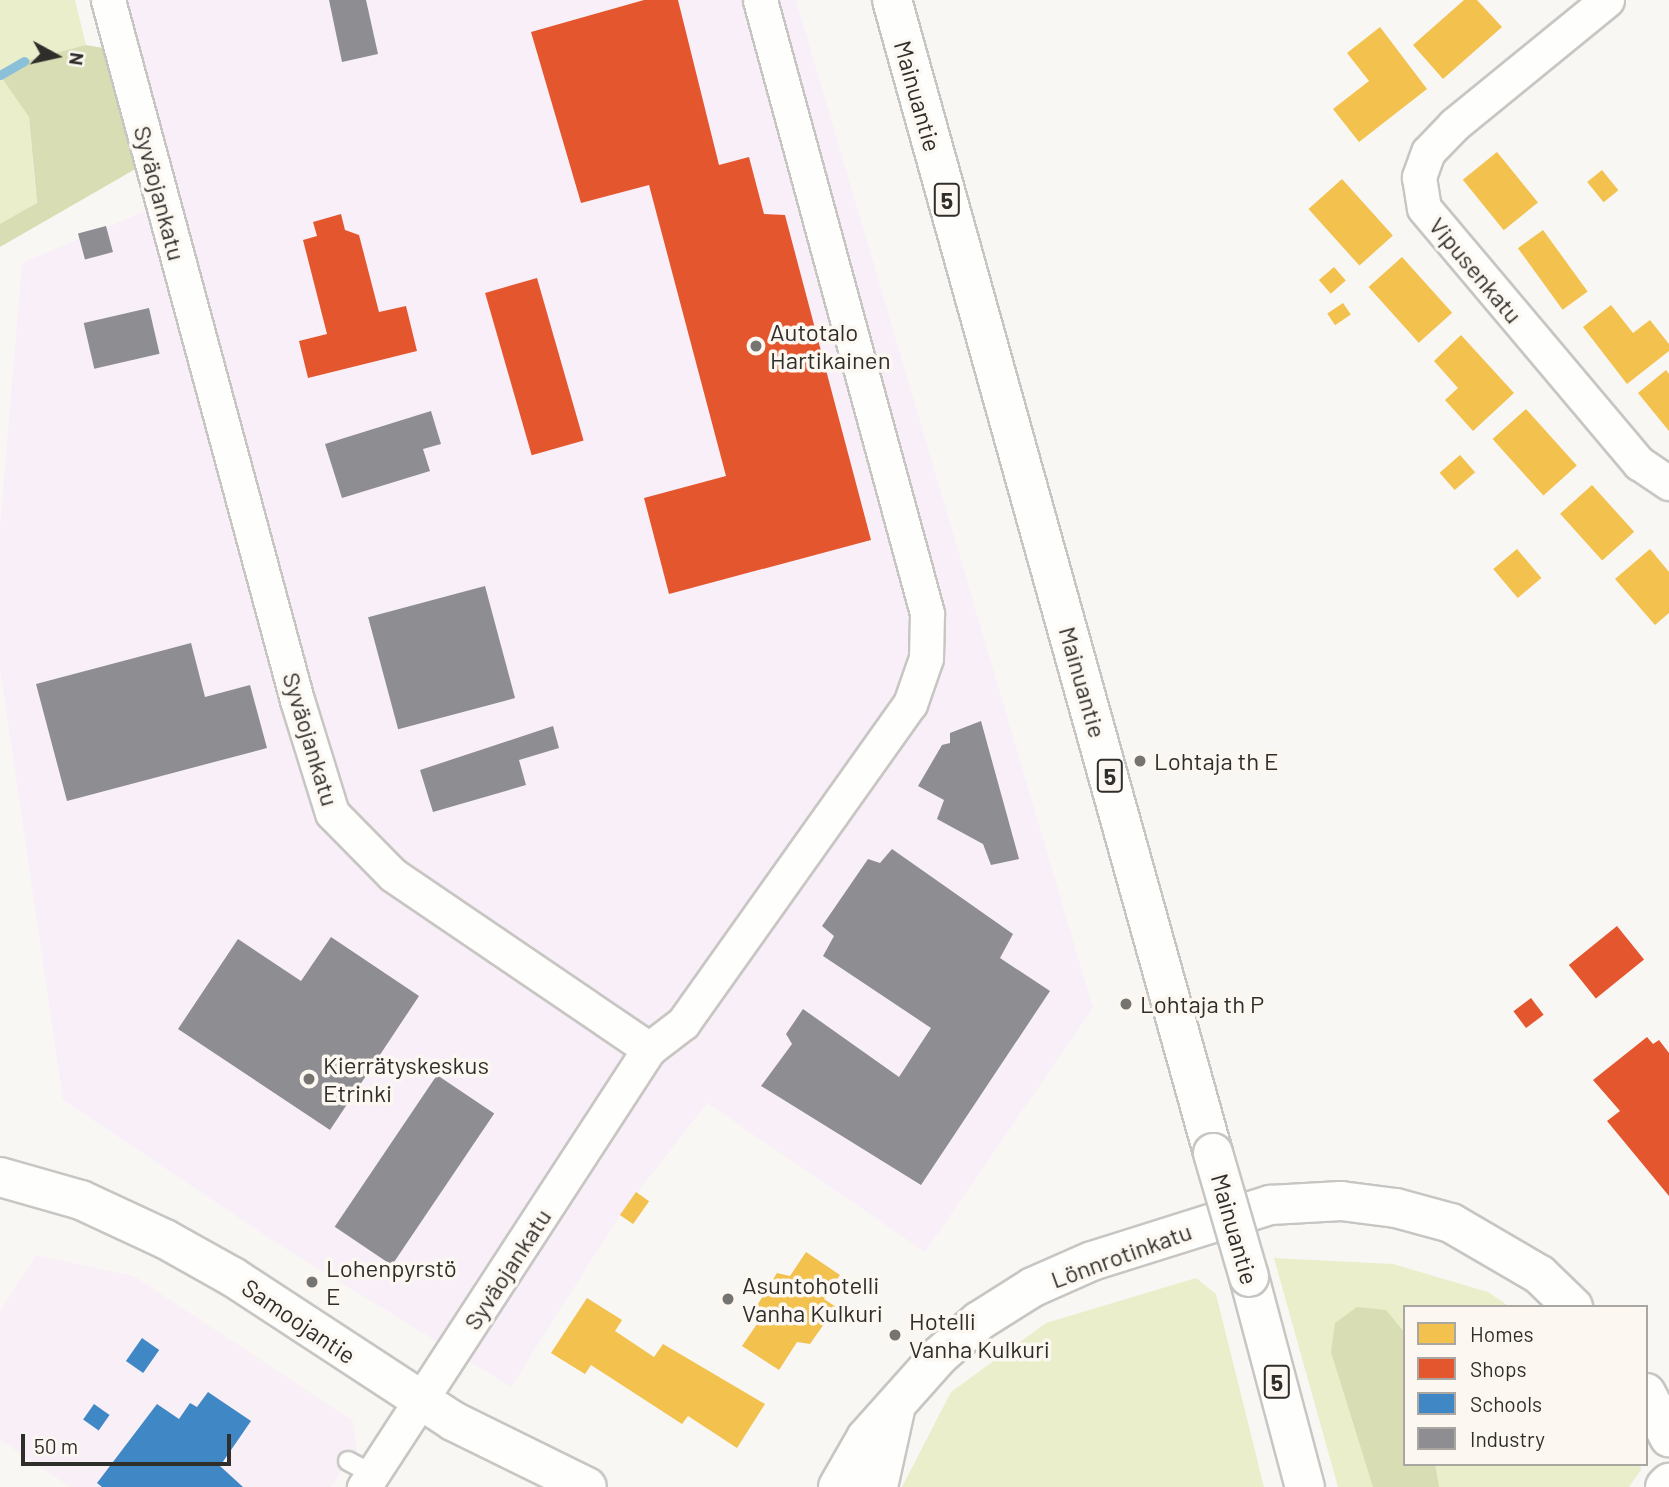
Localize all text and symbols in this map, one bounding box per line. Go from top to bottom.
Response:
north arrow [21,21,91,91]
street label: Mainuantie [888,37,948,155]
text: N [65,51,90,67]
street label: Syväojankatu [128,123,192,263]
road number: 5 [933,181,961,220]
street label: Vipusenkatu [1423,211,1529,329]
place label: Autotalo Hartikainen [770,318,891,374]
marker: Autotalo Hartikainen [748,338,764,354]
street label: Mainuantie [1053,623,1113,741]
street label: Syväojankatu [277,669,345,809]
place label: Lohtaja th E [1154,747,1279,775]
marker: Lohtaja th E [1132,753,1148,769]
road number: 5 [1096,756,1124,796]
place label: Lohtaja th P [1140,990,1264,1018]
marker: Lohtaja th P [1118,996,1134,1012]
place label: Kierrätyskeskus Etrinki [323,1051,489,1107]
marker: Kierrätyskeskus Etrinki [301,1071,317,1087]
street label: Mainuantie [1205,1170,1265,1288]
street label: Syväojankatu [457,1203,557,1335]
street label: Lönnrotinkatu [1047,1216,1195,1294]
place label: Lohenpyrstö E [326,1254,457,1310]
place label: Asuntohotelli Vanha Kulkuri [742,1271,883,1327]
street label: Samoojantie [237,1272,361,1370]
marker: Lohenpyrstö E [304,1274,320,1290]
marker: Asuntohotelli Vanha Kulkuri [720,1291,736,1307]
legend [1403,1305,1648,1466]
place label: Hotelli Vanha Kulkuri [909,1307,1050,1363]
text: Homes [1470,1321,1534,1346]
marker: Hotelli Vanha Kulkuri [887,1327,903,1343]
text: Shops [1470,1356,1527,1381]
road number: 5 [1263,1362,1291,1401]
text: Schools [1470,1391,1542,1416]
scale bar [24,1420,234,1464]
text: Industry [1470,1426,1545,1451]
text: 50 m [34,1433,78,1458]

